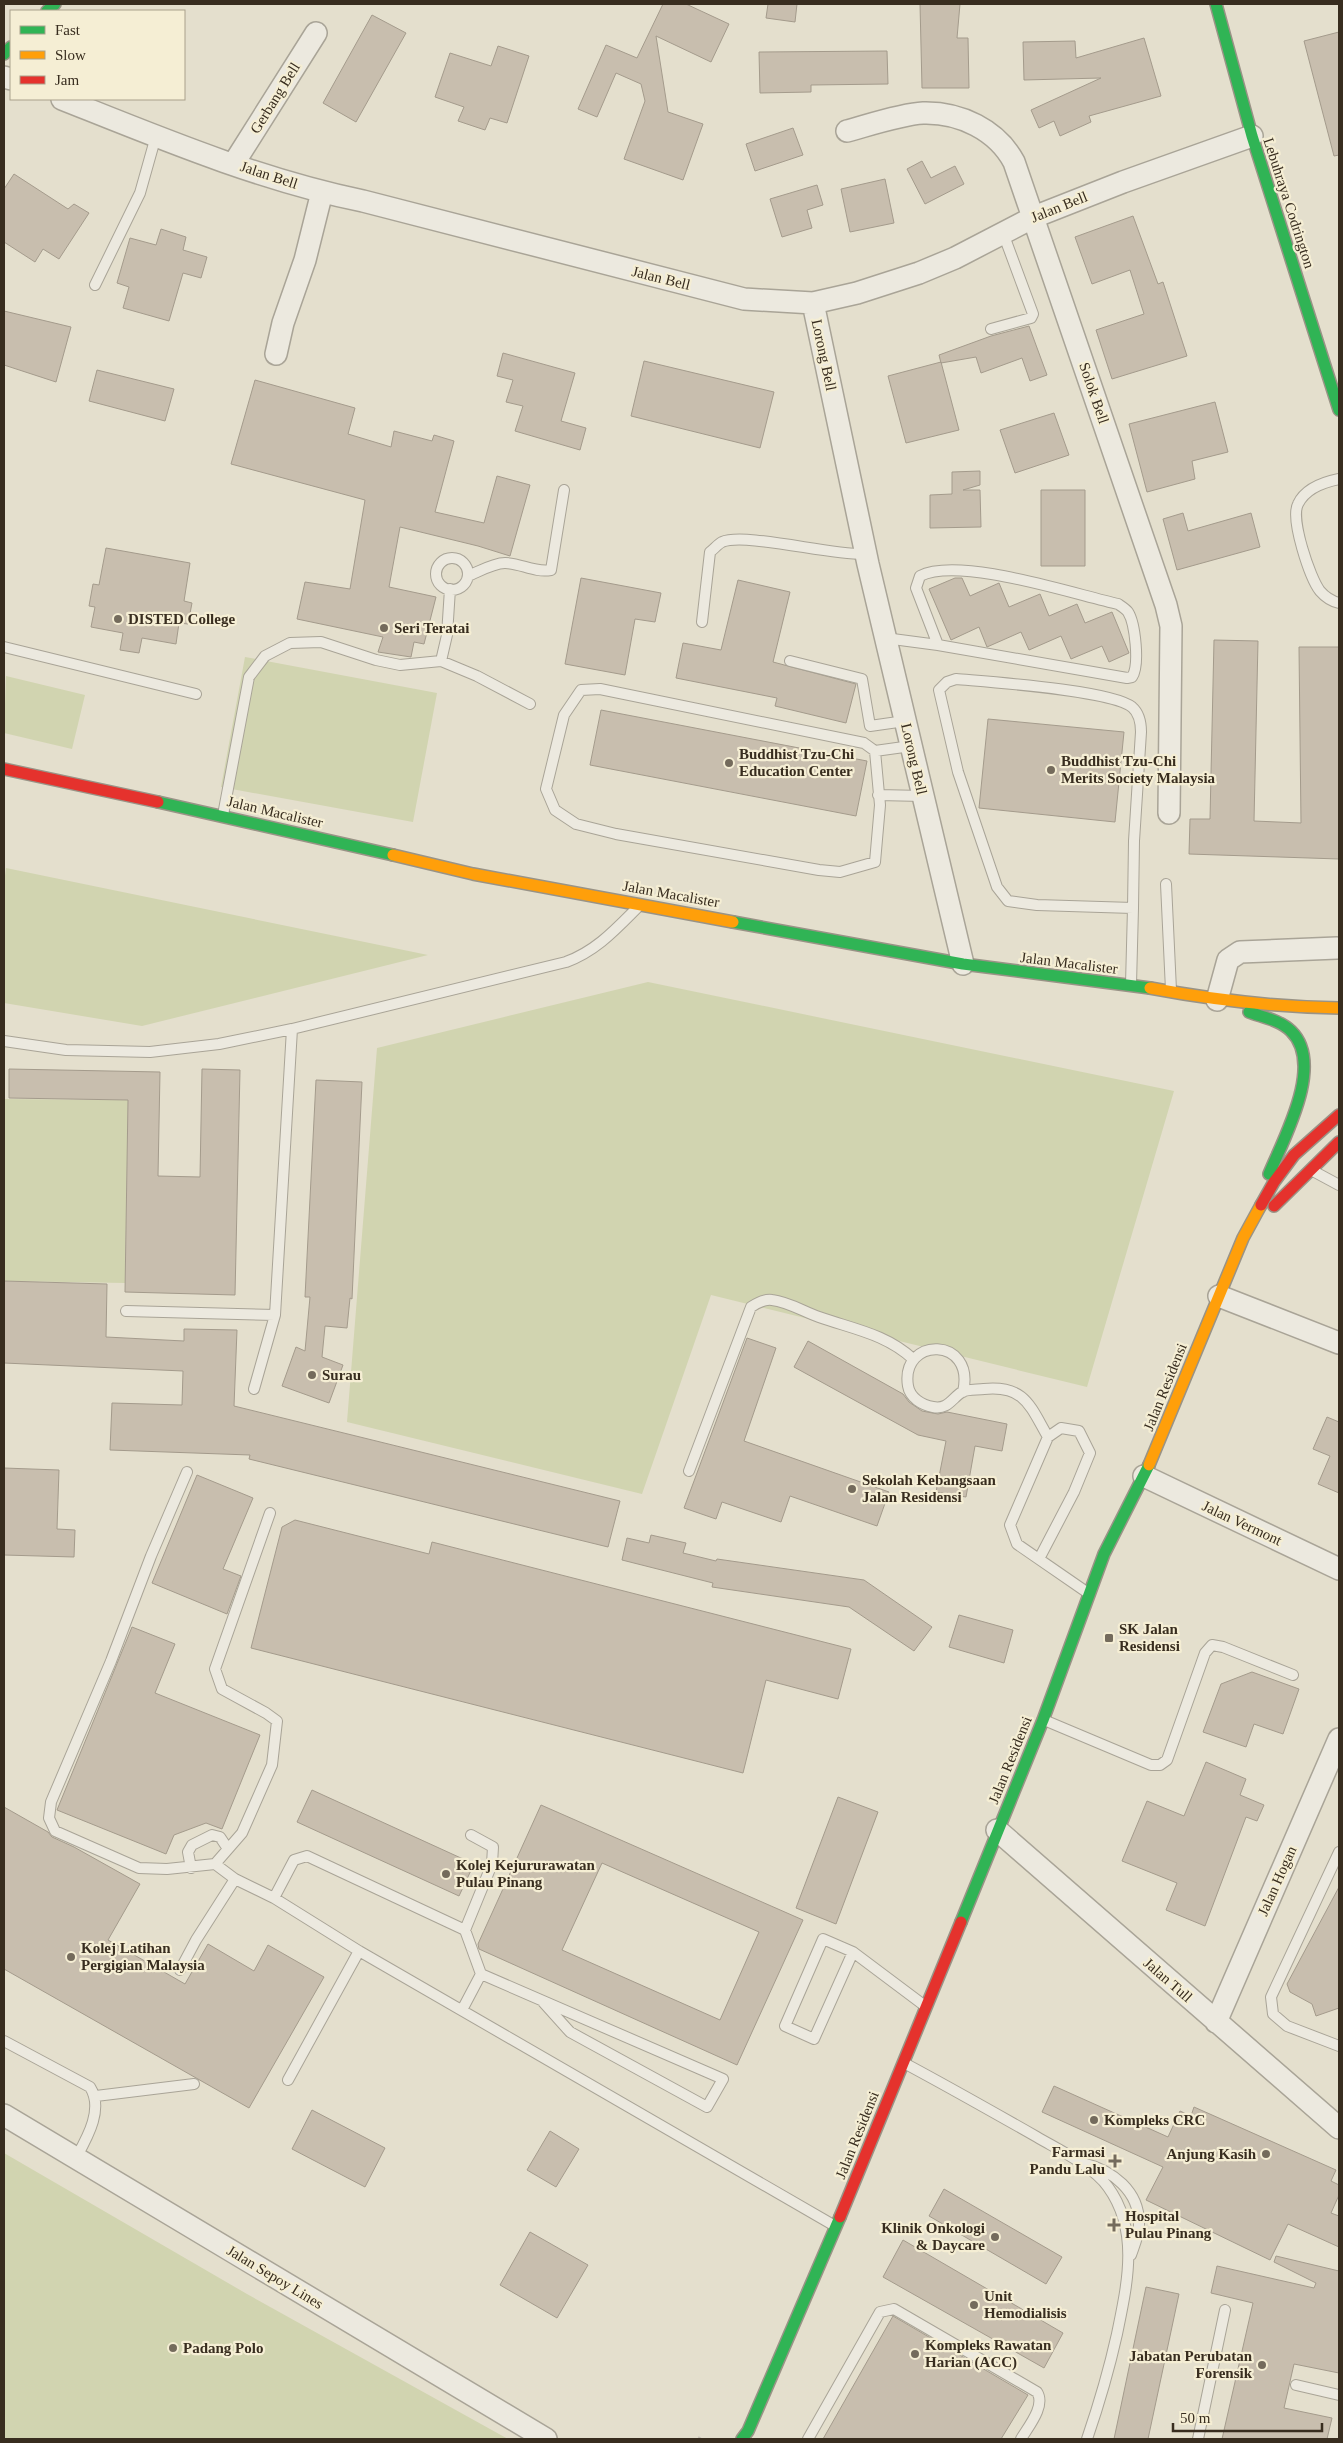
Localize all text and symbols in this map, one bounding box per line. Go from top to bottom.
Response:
legend [10,10,185,100]
text: Fast [55,22,81,38]
text: Slow [55,47,86,63]
street label: Gerbang Bell [247,60,303,136]
text: Jam [55,72,79,88]
street label: Lebuhraya Codrington [1260,136,1318,271]
street label: Jalan Bell [238,158,300,192]
street label: Jalan Bell [1028,188,1090,226]
street label: Jalan Bell [630,263,692,293]
street label: Lorong Bell [809,318,839,392]
street label: Solok Bell [1076,360,1112,426]
place label: DISTED College [128,611,235,627]
marker: DISTED College [112,613,124,625]
place label: Seri Teratai [394,620,469,636]
marker: Seri Teratai [378,622,390,634]
street label: Lorong Bell [898,722,930,796]
place label: Buddhist Tzu-Chi Education Center [739,746,854,779]
place label: Buddhist Tzu-Chi Merits Society Malaysia [1061,753,1216,786]
marker: Buddhist Tzu-Chi Education Center [723,757,735,769]
marker: Buddhist Tzu-Chi Merits Society Malaysia [1045,764,1057,776]
street label: Jalan Macalister [226,793,324,831]
street label: Jalan Macalister [621,878,721,910]
street label: Jalan Macalister [1019,949,1119,977]
street label: Jalan Residensi [1140,1341,1190,1433]
place label: Surau [322,1367,361,1383]
marker: Surau [306,1369,318,1381]
place label: Sekolah Kebangsaan Jalan Residensi [862,1472,996,1505]
marker: Sekolah Kebangsaan Jalan Residensi [846,1483,858,1495]
street label: Jalan Vermont [1200,1498,1285,1549]
place label: SK Jalan Residensi [1119,1621,1180,1654]
marker: SK Jalan Residensi [1103,1632,1115,1644]
street label: Jalan Residensi [985,1714,1035,1806]
street label: Jalan Hogan [1255,1843,1300,1918]
place label: Kolej Kejururawatan Pulau Pinang [456,1857,595,1890]
marker: Kolej Kejururawatan Pulau Pinang [440,1868,452,1880]
place label: Kolej Latihan Pergigian Malaysia [81,1940,205,1973]
marker: Kolej Latihan Pergigian Malaysia [65,1951,77,1963]
street label: Jalan Tull [1141,1955,1195,2005]
street label: Jalan Residensi [832,2089,882,2181]
place label: Kompleks CRC [1104,2112,1205,2128]
marker: Kompleks CRC [1088,2114,1100,2126]
place label: Farmasi Pandu Lalu [1030,2144,1105,2177]
place label: Anjung Kasih [1166,2146,1257,2162]
marker: Anjung Kasih [1260,2148,1272,2160]
marker: Farmasi Pandu Lalu [1109,2155,1121,2167]
place label: Hospital Pulau Pinang [1125,2208,1212,2241]
marker: Hospital Pulau Pinang [1107,2218,1121,2232]
place label: Klinik Onkologi & Daycare [881,2220,985,2253]
marker: Klinik Onkologi & Daycare [989,2231,1001,2243]
street label: Jalan Sepoy Lines [224,2242,326,2312]
place label: Unit Hemodialisis [984,2288,1067,2321]
marker: Unit Hemodialisis [968,2299,980,2311]
place label: Kompleks Rawatan Harian (ACC) [925,2337,1052,2371]
place label: Padang Polo [183,2340,263,2356]
marker: Padang Polo [167,2342,179,2354]
marker: Kompleks Rawatan Harian (ACC) [909,2348,921,2360]
place label: Jabatan Perubatan Forensik [1129,2348,1253,2381]
marker: Jabatan Perubatan Forensik [1256,2359,1268,2371]
scale bar [1173,2400,1322,2432]
text: 50 m [1180,2410,1211,2426]

